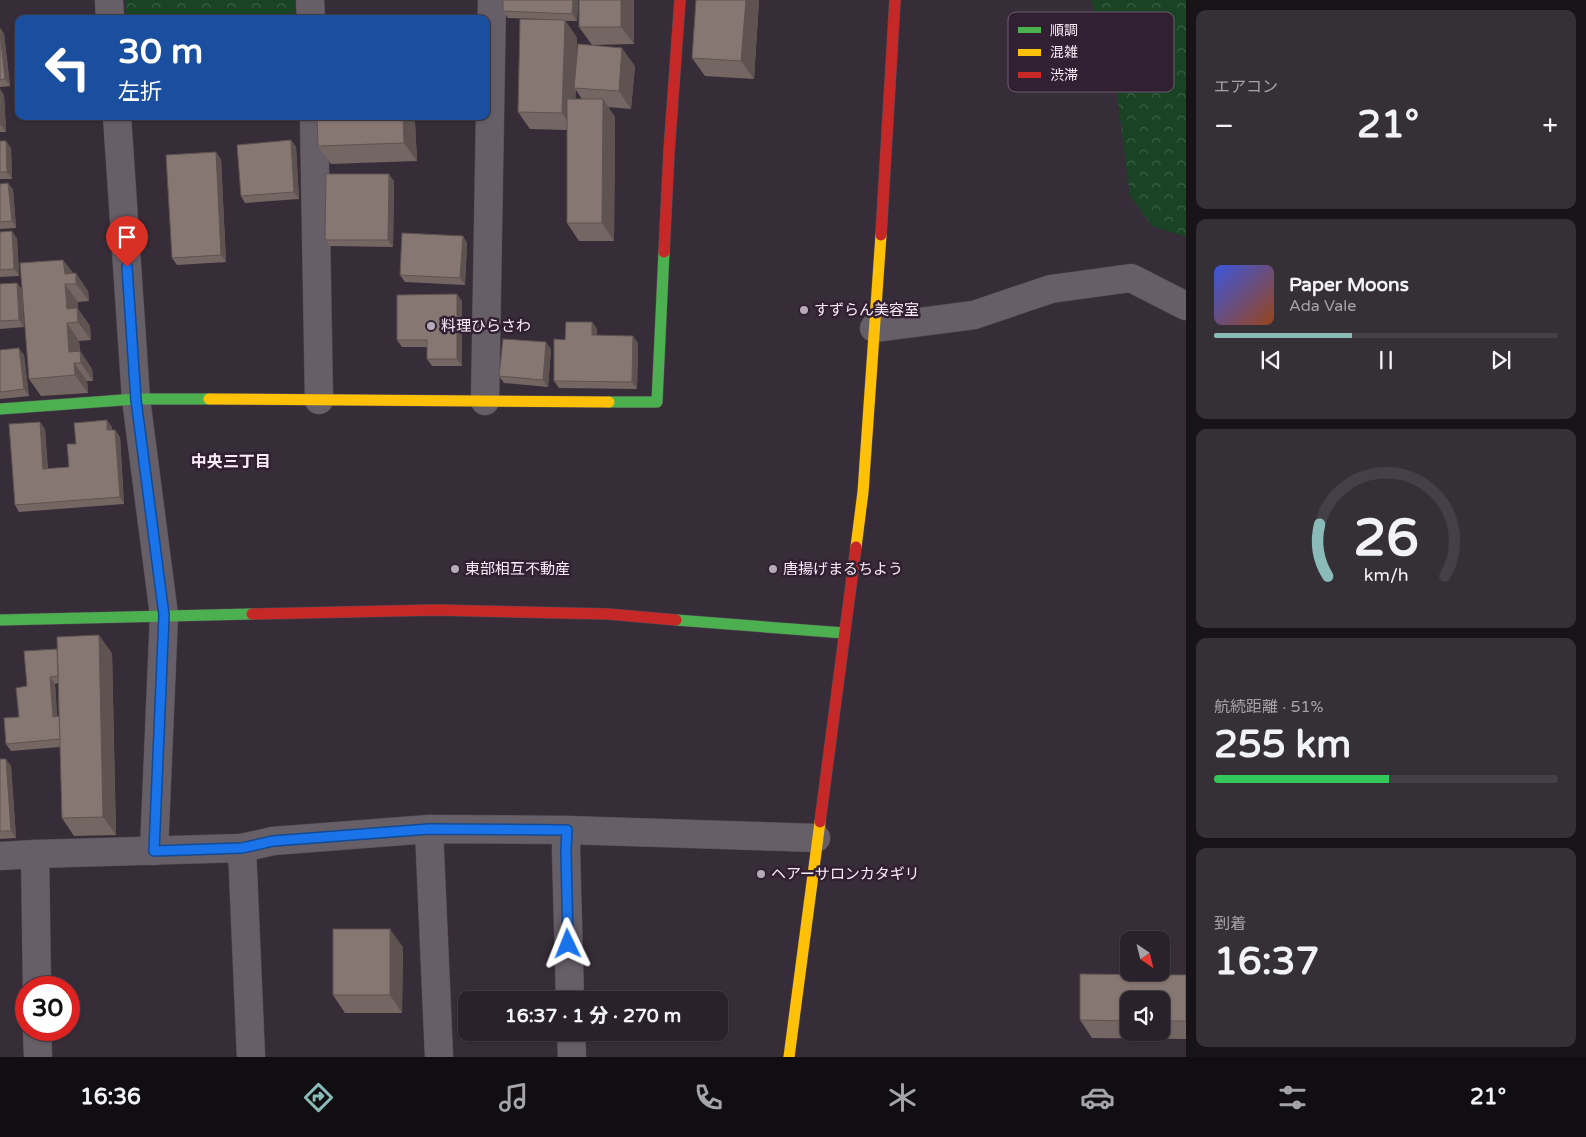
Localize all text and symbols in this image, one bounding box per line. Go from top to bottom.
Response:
legend [1008,12,1174,92]
text: 順調 [1050,22,1078,39]
text: 30 m [118,31,203,73]
icon: left [35,35,100,100]
text: 混雑 [1050,44,1078,61]
text: 渋滞 [1050,67,1078,84]
text: エアコン [1214,77,1278,97]
text: 左折 [118,79,162,105]
text: 21° [1357,102,1419,148]
text: − [1214,109,1234,143]
text: + [1542,109,1558,143]
pin [106,216,148,267]
icon: arrive [113,223,141,251]
text: Paper Moons [1289,274,1409,296]
text: Ada Vale [1289,296,1356,316]
place label: すずらん美容室 [814,301,919,319]
marker: すずらん美容室 [798,304,810,316]
place label: 料理ひらさわ [441,317,531,335]
marker: 料理ひらさわ [425,320,437,332]
icon: previous [1257,346,1285,374]
icon: pause [1372,346,1400,374]
icon: next [1487,346,1515,374]
district label: 中央三丁目 [191,452,271,472]
text: 26 [1353,507,1419,570]
place label: 東部相互不動産 [465,560,570,578]
place label: 唐揚げまるちよう [783,560,903,578]
marker: 東部相互不動産 [449,563,461,575]
marker: 唐揚げまるちよう [767,563,779,575]
text: km/h [1364,565,1408,586]
text: 航続距離 · 51% [1214,697,1324,717]
text: 255 km [1214,722,1351,768]
place label: ヘアーサロンカタギリ [771,865,920,883]
marker: ヘアーサロンカタギリ [755,868,767,880]
text: 到着 [1214,914,1246,934]
position arrow [541,917,593,969]
north arrow [1120,931,1170,981]
map controls [1120,931,1170,1041]
text: 16:37 [1214,939,1319,985]
speed limit sign: 30 [15,976,80,1041]
button: sound [1120,991,1170,1041]
text: 16:37 · 1 分 · 270 m [505,1005,681,1027]
icon: directions [301,1080,336,1115]
icon: music [496,1080,531,1115]
icon: phone [691,1080,726,1115]
icon: climate [885,1080,920,1115]
icon: car [1080,1080,1115,1115]
icon: filters [1275,1080,1310,1115]
text: 16:36 [80,1084,141,1110]
text: 21° [1470,1084,1506,1110]

